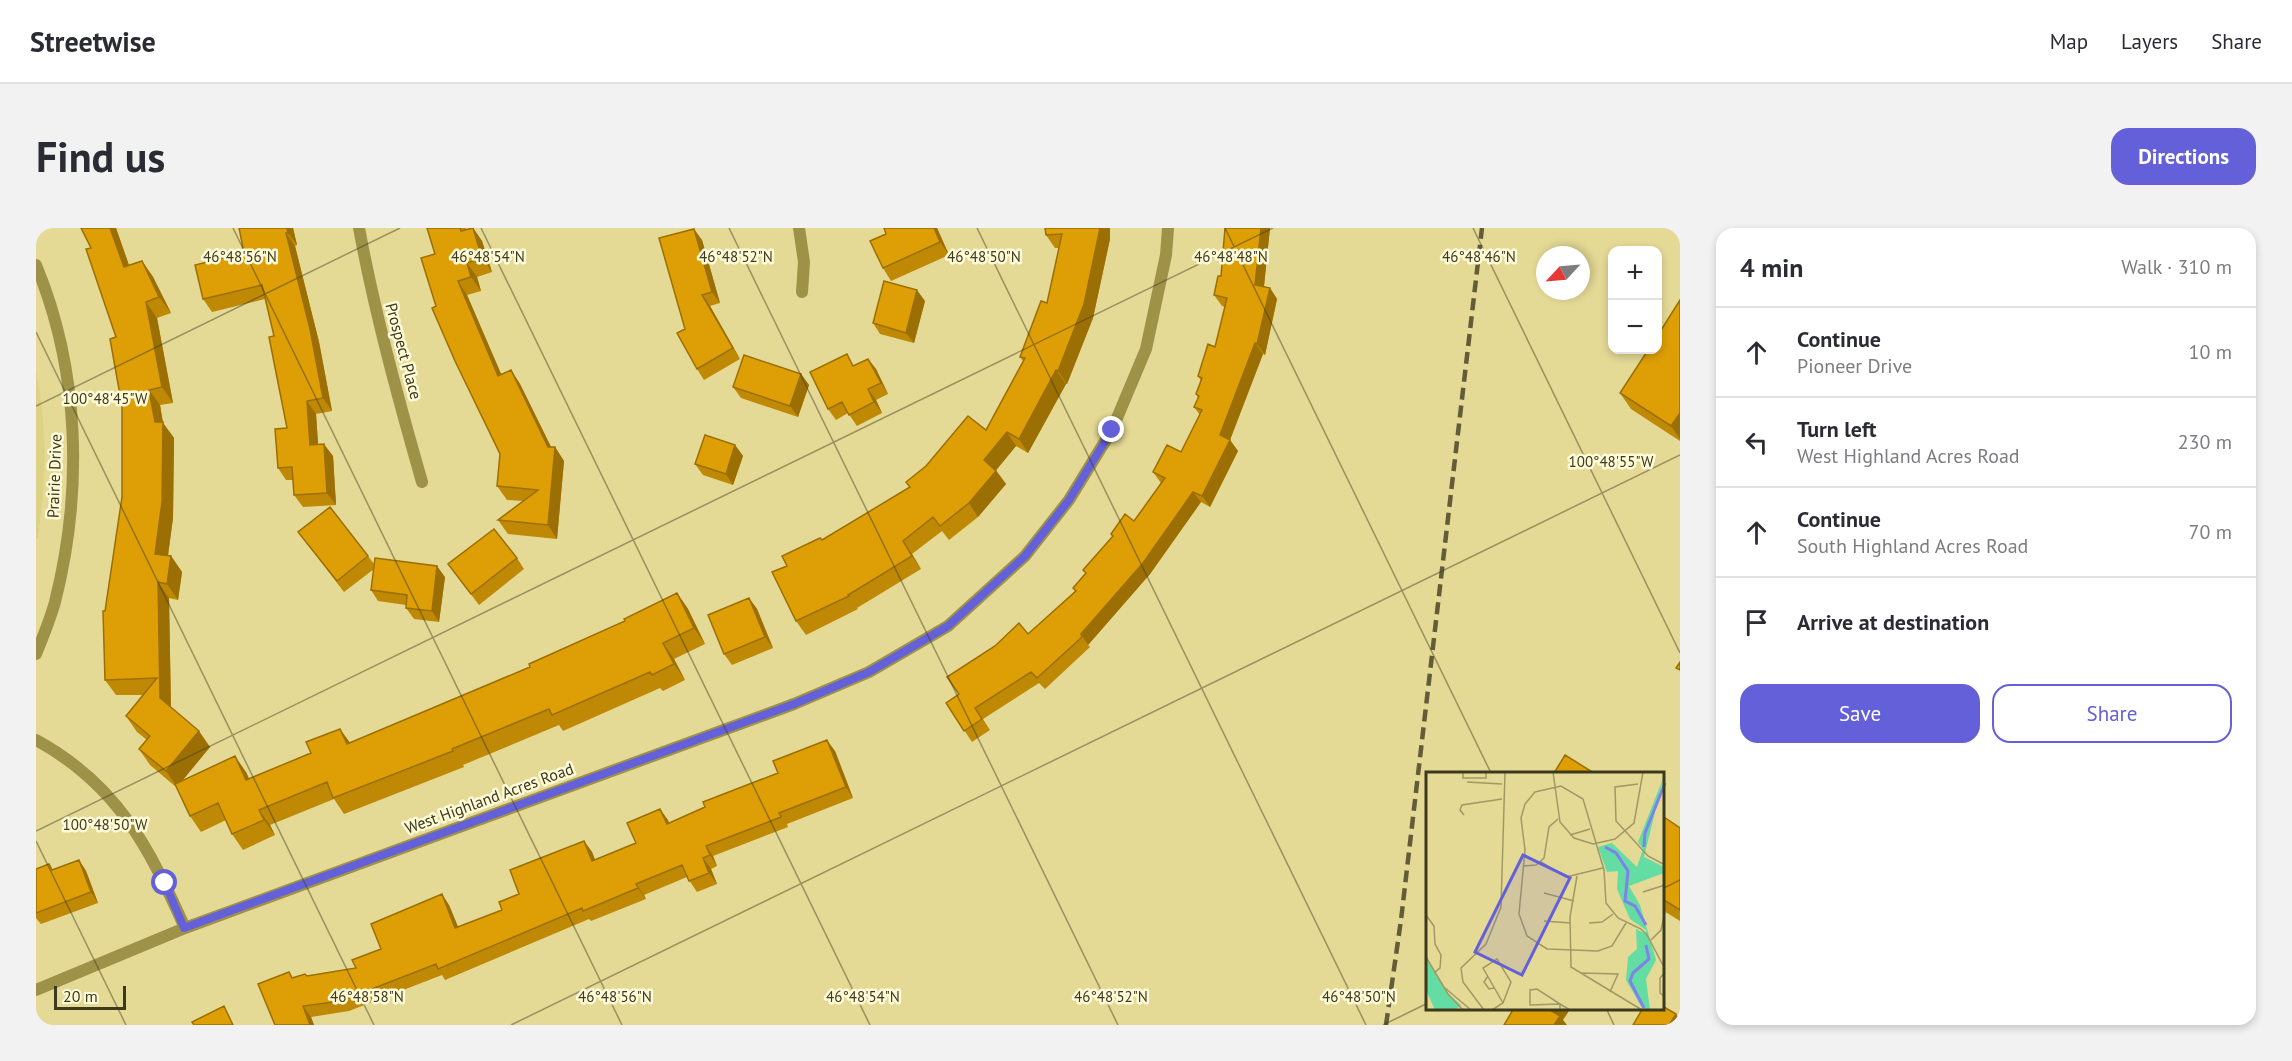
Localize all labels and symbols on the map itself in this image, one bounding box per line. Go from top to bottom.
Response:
north arrow [1536,246,1590,300]
text: 46°48'56"N [203,247,277,266]
text: 46°48'54"N [451,247,525,266]
text: 46°48'52"N [699,247,773,266]
text: 46°48'50"N [947,247,1021,266]
text: 46°48'48"N [1194,247,1268,266]
text: 46°48'46"N [1442,247,1516,266]
street label: Prospect Place [382,301,426,401]
text: 100°48'45"W [63,389,148,408]
route end [1098,416,1124,442]
street label: Prairie Drive [43,434,65,518]
text: 100°48'55"W [1569,452,1654,471]
street label: West Highland Acres Road [402,758,576,838]
inset map [1426,772,1665,1010]
text: 100°48'50"W [63,815,148,834]
route start [151,869,177,895]
scale bar [54,983,126,1010]
text: 46°48'58"N [330,987,404,1006]
text: 46°48'56"N [578,987,652,1006]
text: 46°48'54"N [826,987,900,1006]
text: 46°48'52"N [1074,987,1148,1006]
text: 46°48'50"N [1322,987,1396,1006]

